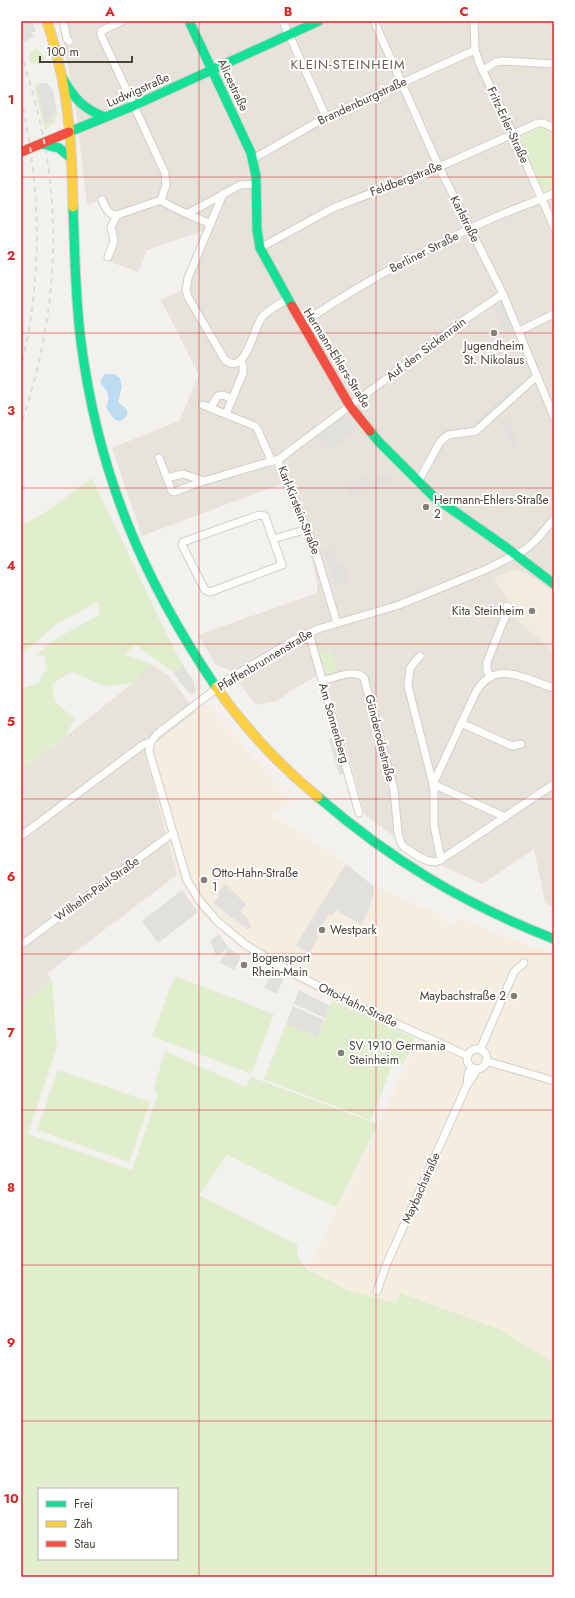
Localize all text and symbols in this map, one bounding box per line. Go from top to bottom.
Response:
text: A [104,2,115,21]
text: B [284,2,293,21]
text: C [459,2,469,21]
scale bar [40,38,132,64]
text: 100 m [46,43,79,61]
district label: KLEIN-STEINHEIM [290,55,406,74]
street label: Alicestraße [213,56,253,114]
street label: Ludwigstraße [104,68,172,112]
street label: Brandenburgstraße [314,72,410,130]
street label: Fritz-Erler-Straße [482,84,534,166]
text: 1 [8,90,14,109]
street label: Feldbergstraße [367,157,445,201]
street label: Karlstraße [446,193,484,245]
street label: Berliner Straße [386,227,462,277]
text: 2 [7,246,15,265]
street label: Hermann-Ehlers-Straße [299,305,375,411]
street label: Auf den Sickenrain [382,313,470,385]
marker: Jugendheim St. Nikolaus [489,328,499,338]
place label: Jugendheim St. Nikolaus [462,337,524,369]
text: 3 [7,401,15,420]
street label: Karl-Kirstein-Straße [273,463,325,557]
place label: Hermann-Ehlers-Straße 2 [434,491,549,523]
marker: Hermann-Ehlers-Straße 2 [421,502,431,512]
text: 4 [6,556,16,575]
place label: Kita Steinheim [452,602,524,620]
marker: Kita Steinheim [527,606,537,616]
street label: Pfaffenbrunnenstraße [214,624,316,696]
street label: Am Sonnenberg [314,681,354,765]
street label: Günderodestraße [361,693,399,783]
text: 5 [7,712,15,731]
street label: Wilhelm-Paul-Straße [51,852,143,926]
place label: Otto-Hahn-Straße 1 [212,864,298,896]
text: 6 [7,867,16,886]
marker: Otto-Hahn-Straße 1 [199,875,209,885]
place label: Westpark [330,921,378,939]
marker: Westpark [317,925,327,935]
place label: Bogensport Rhein-Main [252,949,310,981]
marker: Bogensport Rhein-Main [239,960,249,970]
street label: Otto-Hahn-Straße [315,978,401,1032]
place label: Maybachstraße 2 [420,987,506,1005]
marker: Maybachstraße 2 [509,991,519,1001]
text: 7 [7,1023,15,1042]
place label: SV 1910 Germania Steinheim [349,1037,446,1069]
marker: SV 1910 Germania Steinheim [336,1048,346,1058]
street label: Maybachstraße [397,1150,445,1226]
text: 8 [7,1178,15,1197]
text: 9 [7,1333,16,1352]
legend [38,1488,178,1560]
text: 10 [3,1489,19,1508]
text: Frei [74,1495,93,1513]
text: Zäh [74,1515,93,1533]
text: Stau [74,1535,96,1553]

